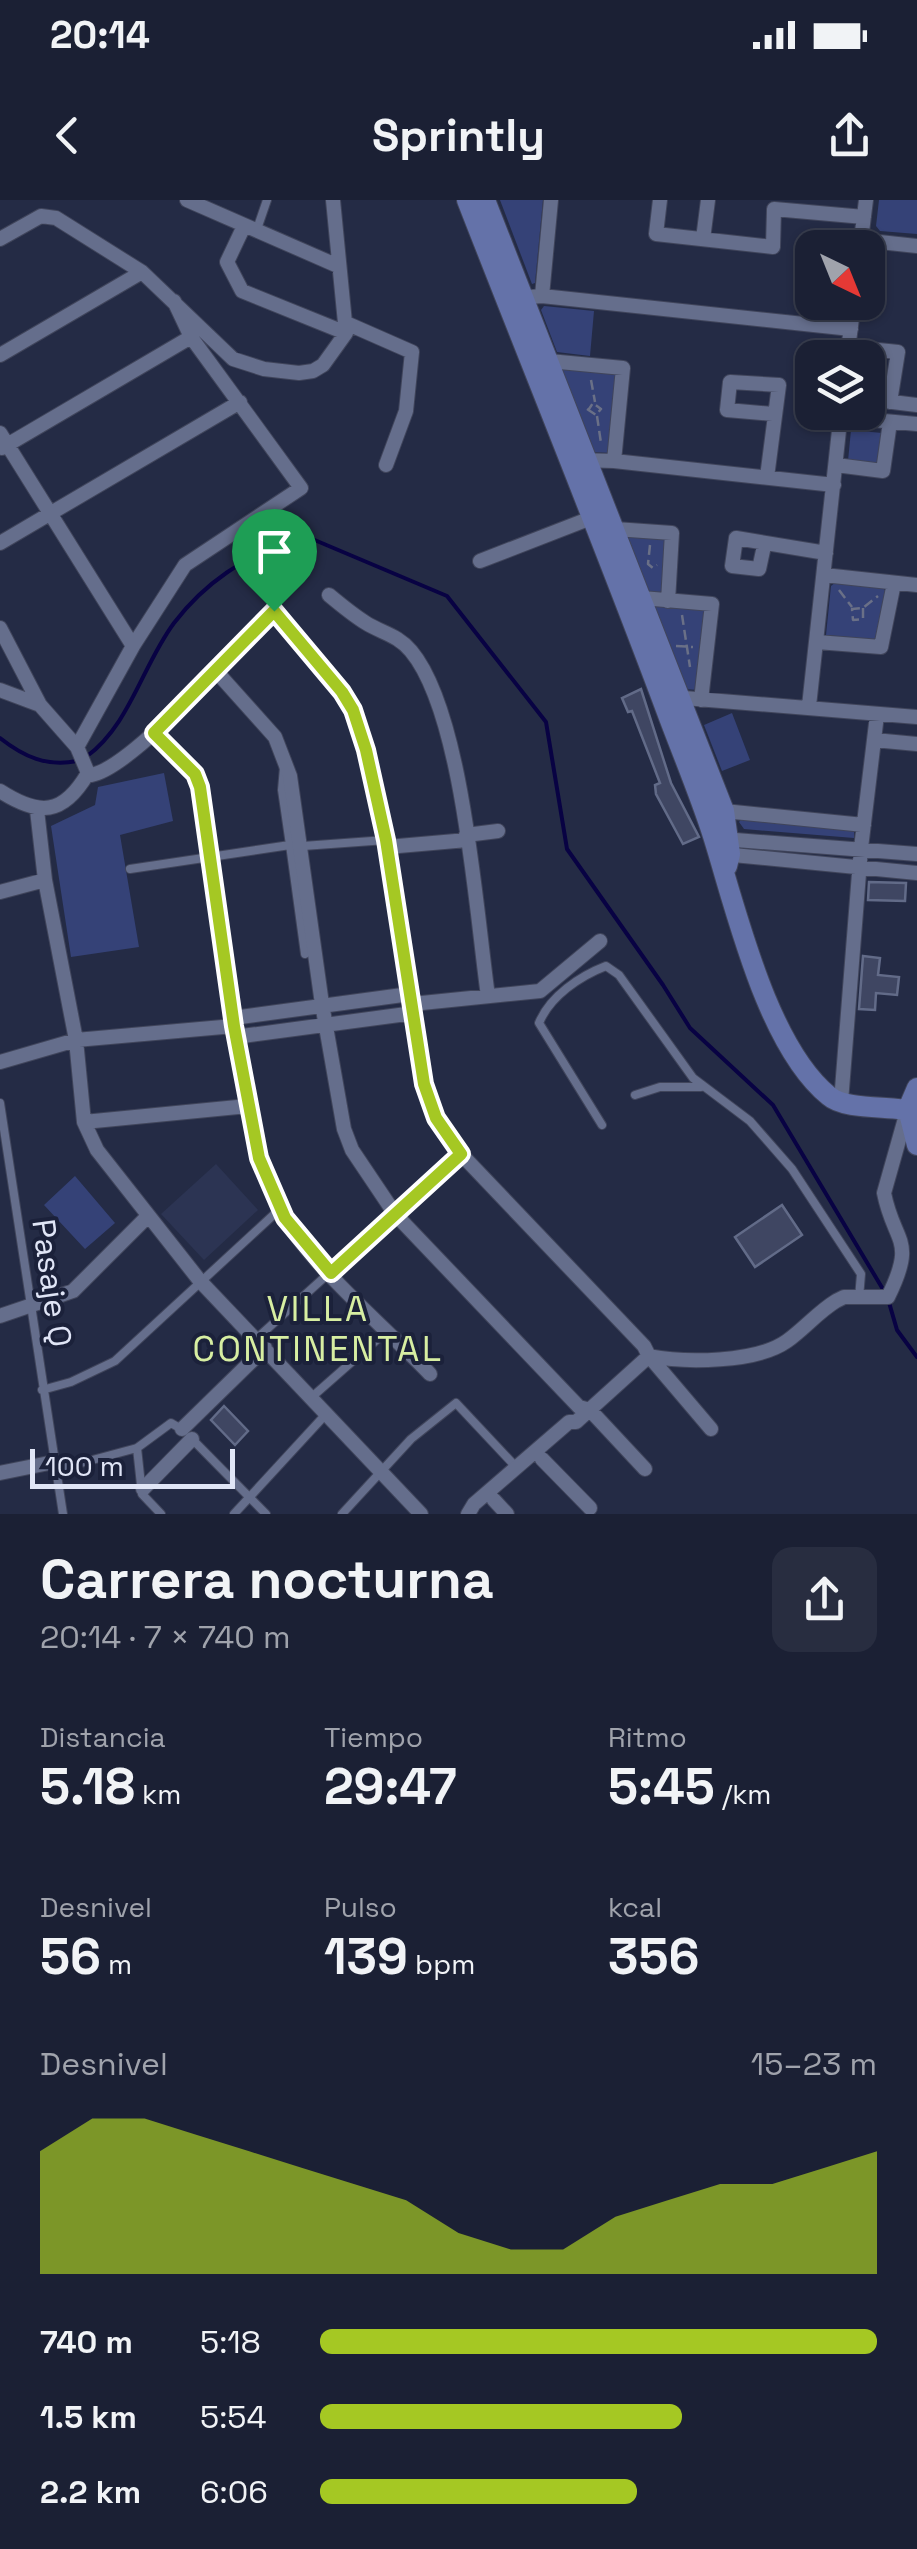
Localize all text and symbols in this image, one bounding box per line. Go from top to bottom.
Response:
text: 20:14 [50,11,150,59]
text: Sprintly [372,107,545,164]
icon: back [40,108,95,163]
icon: share [822,108,877,163]
north arrow [795,230,885,320]
map controls [795,230,885,430]
button: layers [795,340,885,430]
pin [232,509,317,612]
icon: arrive [247,524,302,579]
street label: Pasaje Q [23,1216,81,1350]
district label: VILLA CONTINENTAL [192,1287,444,1371]
scale bar [30,1444,235,1488]
text: 100 m [45,1448,124,1484]
text: Carrera nocturna [40,1544,494,1614]
button: share [772,1547,877,1652]
text: 20:14 · 7 × 740 m [40,1617,290,1657]
text: Distancia [40,1719,166,1755]
text: Tiempo [324,1719,423,1755]
text: Ritmo [608,1719,687,1755]
text: 5.18 [40,1755,135,1819]
text: 29:47 [324,1755,457,1819]
text: 5:45 [608,1755,715,1819]
text: km [135,1776,181,1812]
text: /km [715,1776,771,1812]
text: Desnivel [40,1889,152,1925]
text: Pulso [324,1889,397,1925]
text: kcal [608,1889,662,1925]
text: 56 [40,1925,101,1989]
text: 139 [324,1925,408,1989]
text: 356 [608,1925,699,1989]
text: m [101,1946,132,1982]
text: bpm [408,1946,475,1982]
text: Desnivel [40,2044,168,2084]
text: 15–23 m [751,2044,877,2084]
text: 740 m [40,2322,133,2362]
text: 5:18 [200,2322,261,2362]
text: 1.5 km [40,2397,137,2437]
text: 5:54 [200,2397,266,2437]
text: 2.2 km [40,2472,141,2512]
text: 6:06 [200,2472,268,2512]

